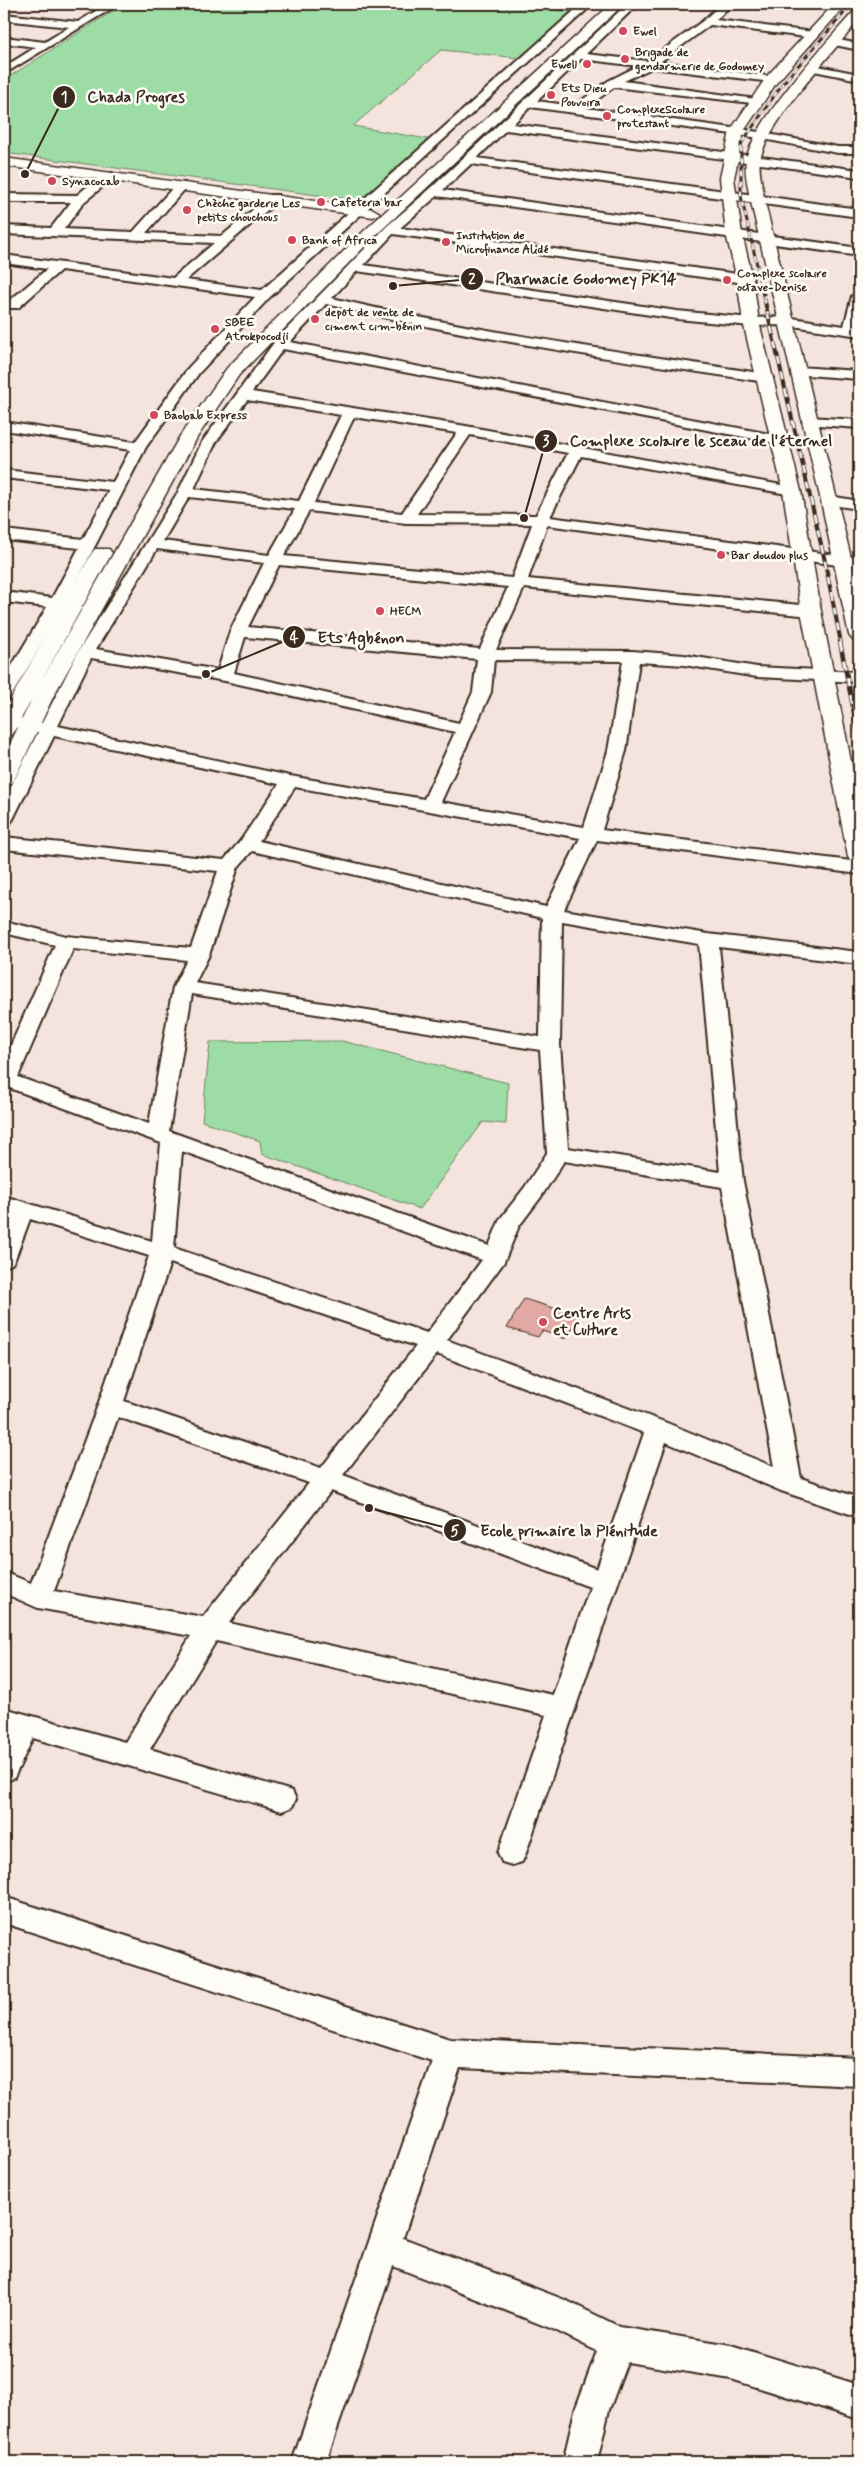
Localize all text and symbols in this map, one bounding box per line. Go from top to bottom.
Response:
place label: Ewel [633,24,657,40]
marker: Ewel [617,25,629,37]
place label: Brigade de gendarmerie de Godomey [635,45,764,75]
marker: Brigade de gendarmerie de Godomey [619,53,631,65]
place label: Ewell [551,57,578,73]
marker: Ewell [581,58,593,70]
callout: Chada Progres [52,81,194,112]
place label: Ets Dieu Pouvoira [561,81,607,111]
text: Chada Progres [87,87,185,109]
text: 1 [61,88,67,108]
marker: Ets Dieu Pouvoira [545,89,557,101]
place label: ComplexeScolaire protestant [617,102,706,132]
marker: ComplexeScolaire protestant [601,110,613,122]
place label: Synacocab [62,174,120,190]
marker: Synacocab [46,175,58,187]
place label: Cafeteria bar [331,195,403,211]
place label: Chèche garderie Les petits chouchous [197,196,301,226]
marker: Cafeteria bar [315,196,327,208]
marker: Chèche garderie Les petits chouchous [181,204,193,216]
place label: Institution de Microfinance Alidé [456,228,549,258]
place label: Bank of Africa [302,233,377,249]
marker: Bank of Africa [286,234,298,246]
marker: Institution de Microfinance Alidé [440,236,452,248]
callout: Pharmacie Godomey PK14 [460,263,688,294]
place label: Complexe scolaire octave-Denise [737,266,828,296]
text: Pharmacie Godomey PK14 [495,269,677,290]
text: 2 [468,270,476,290]
marker: Complexe scolaire octave-Denise [721,274,733,286]
place label: depôt de vente de ciment cim-bénin [325,305,422,335]
marker: depôt de vente de ciment cim-bénin [309,313,321,325]
place label: SBEE Atrokpocodji [225,315,289,345]
marker: SBEE Atrokpocodji [209,323,221,335]
place label: Baobab Express [164,408,248,424]
marker: Baobab Express [148,409,160,421]
callout: Complexe scolaire le sceau de l'éternel [534,425,843,456]
text: Complexe scolaire le sceau de l'éternel [570,431,832,452]
text: 3 [543,432,550,452]
place label: Bar doudou plus [731,548,808,564]
marker: Bar doudou plus [715,549,727,561]
place label: HECM [390,604,422,620]
marker: HECM [374,605,386,617]
callout: Ets Agbénon [282,622,414,653]
text: 4 [290,628,299,648]
text: Ets Agbénon [317,628,405,651]
place label: Centre Arts et Culture [553,1304,631,1341]
marker: Centre Arts et Culture [537,1316,549,1328]
callout: Ecole primaire la Plénitude [443,1515,669,1546]
text: Ecole primaire la Plénitude [480,1521,658,1542]
text: 5 [450,1522,460,1542]

